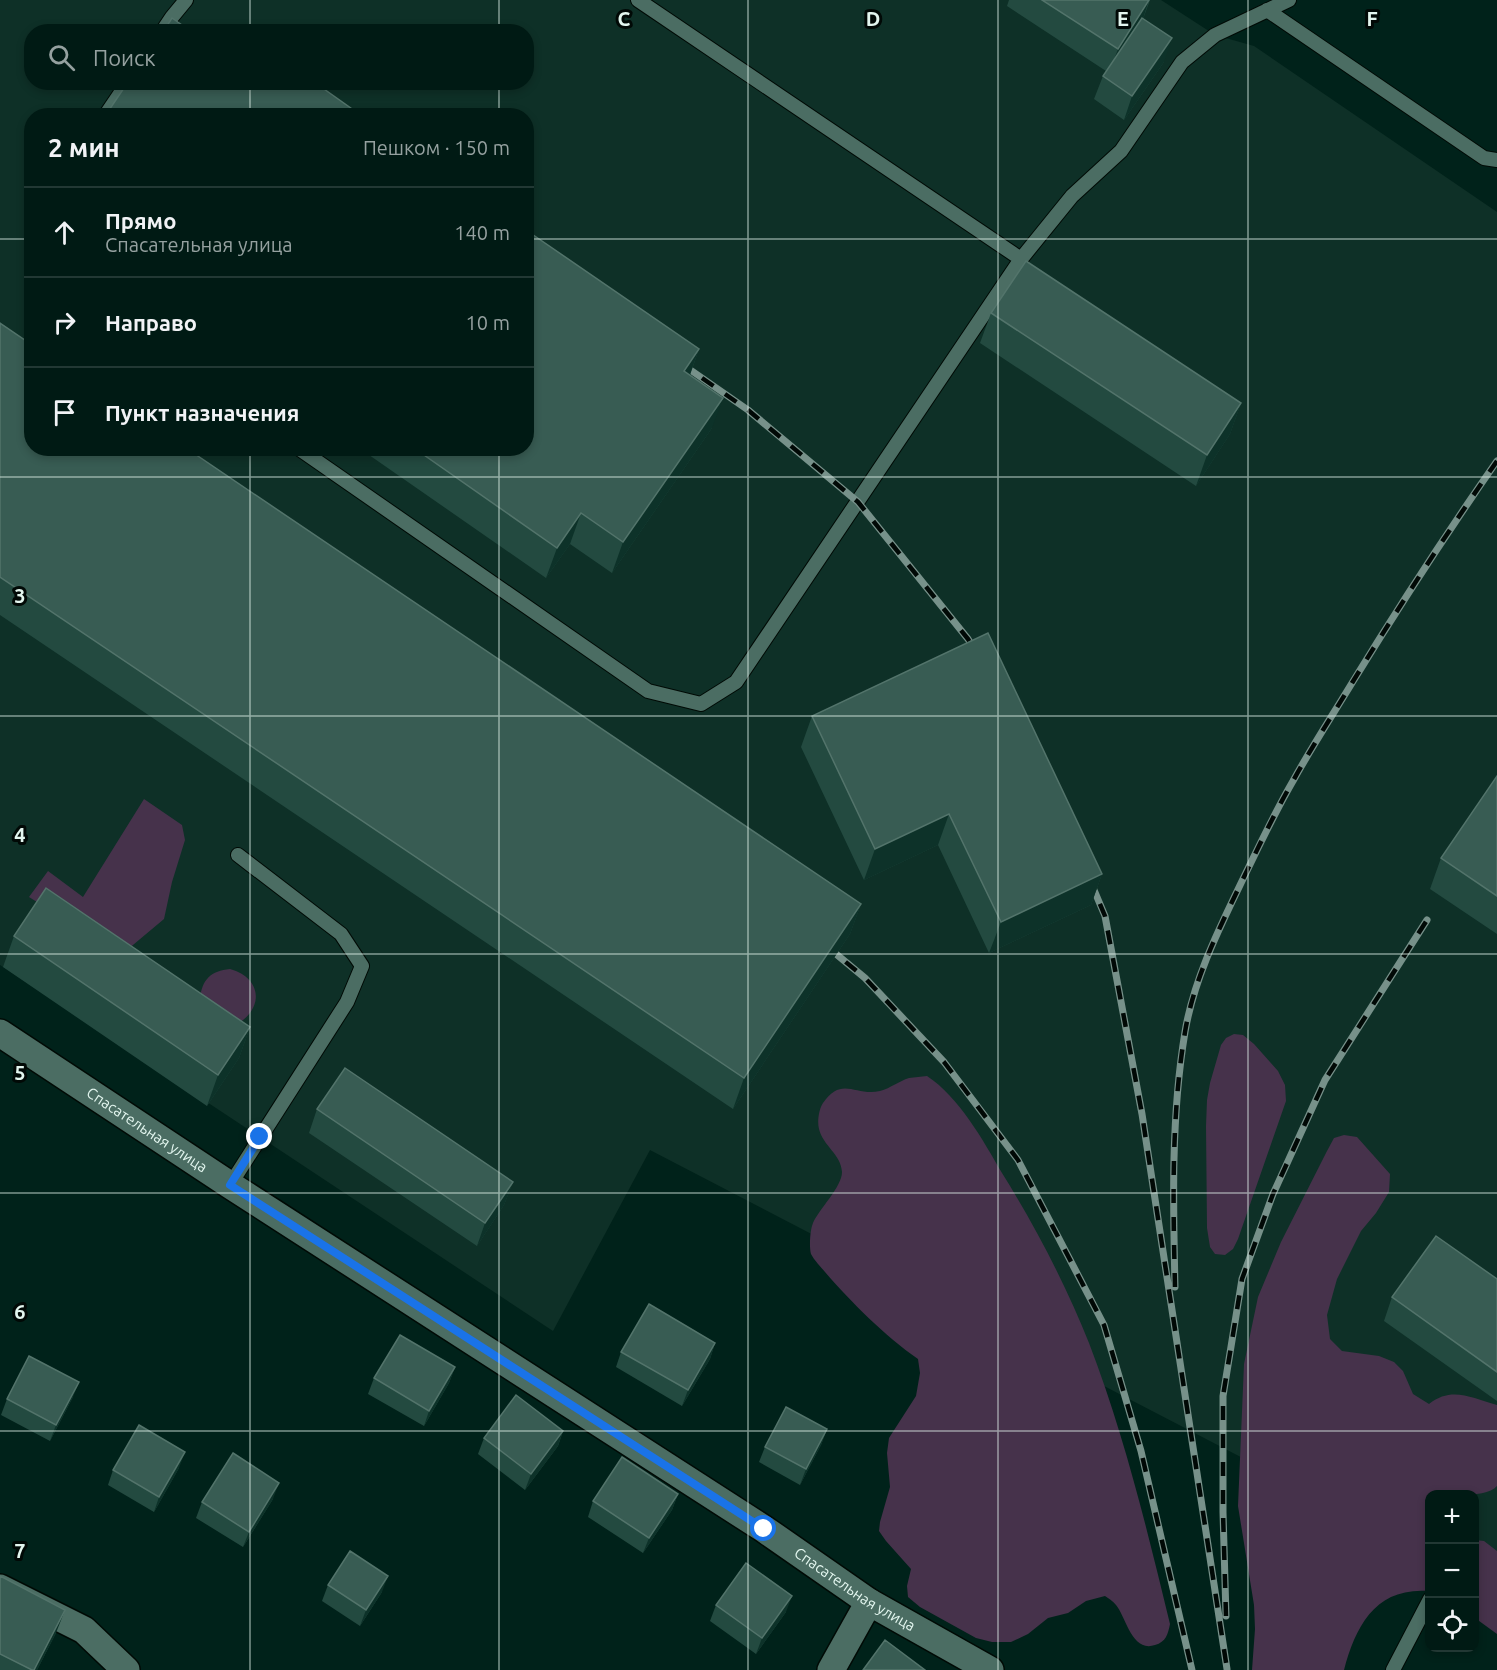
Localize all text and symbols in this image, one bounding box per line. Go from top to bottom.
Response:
text: C [618,7,631,30]
text: D [866,7,880,30]
text: E [1117,7,1129,30]
text: F [1366,7,1378,30]
search box [24,24,534,90]
icon: search [45,41,78,74]
text: Поиск [93,45,156,70]
text: 2 мин [48,133,120,162]
text: Пешком · 150 m [363,136,510,159]
text: Прямо [105,208,176,233]
icon: ahead [48,216,81,249]
text: 140 m [454,221,510,244]
text: Спасательная улица [105,233,293,256]
icon: right [48,306,81,339]
text: Направо [105,310,197,335]
text: 10 m [466,311,510,334]
icon: arrive [48,396,81,429]
text: Пункт назначения [105,400,299,425]
text: 3 [14,584,26,607]
text: 4 [14,823,26,846]
text: 5 [14,1061,26,1084]
street label: Спасательная улица [84,1084,211,1176]
route end [246,1123,272,1149]
text: 6 [14,1300,26,1323]
map controls [1425,1490,1479,1652]
button: + [1425,1490,1479,1544]
route start [750,1515,776,1541]
text: 7 [14,1539,26,1562]
street label: Спасательная улица [791,1544,918,1634]
button: − [1425,1544,1479,1598]
button: locate [1425,1598,1479,1652]

